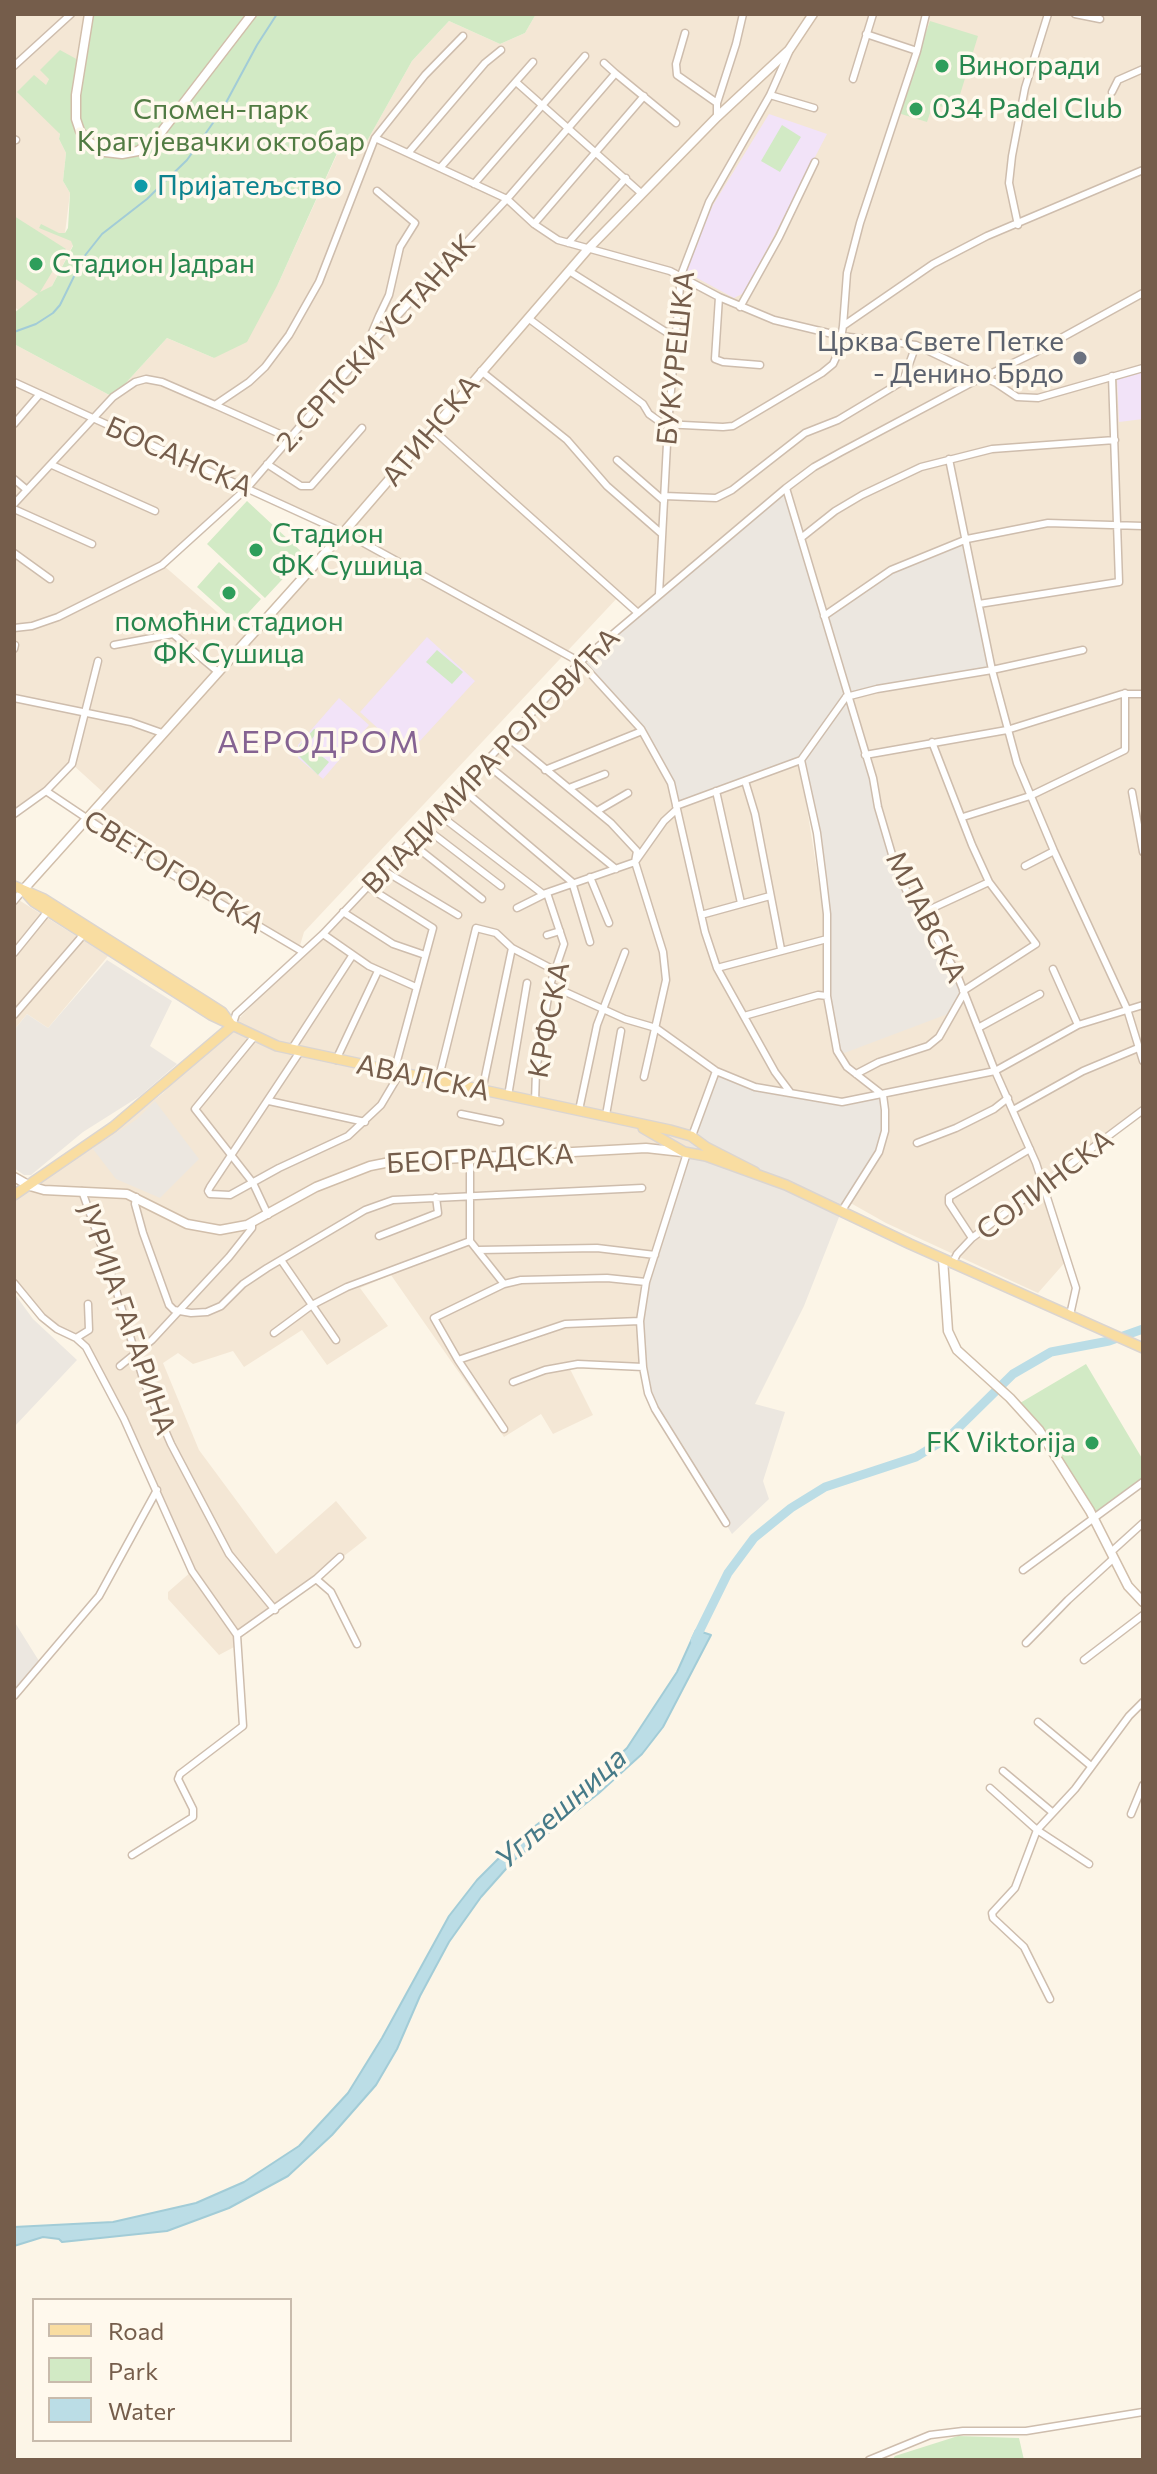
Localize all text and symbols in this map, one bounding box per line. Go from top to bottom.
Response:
place label: Виногради [958,49,1100,83]
marker: Виногради [933,57,951,75]
place label: 034 Padel Club [932,92,1122,126]
park label: Спомен-парк Крагујевачки октобар [77,93,365,159]
marker: 034 Padel Club [907,100,925,118]
place label: Пријатељство [157,169,342,203]
marker: Пријатељство [132,177,150,195]
street label: 2. СРПСКИ УСТАНАК [270,228,482,458]
place label: Стадион Јадран [52,247,255,281]
marker: Стадион Јадран [27,255,45,273]
street label: БУКУРЕШКА [650,269,702,447]
place label: Црква Свете Петке - Денино Брдо [817,325,1064,391]
marker: Црква Свете Петке - Денино Брдо [1071,349,1089,367]
street label: АТИНСКА [375,369,487,493]
street label: БОСАНСКА [100,410,258,504]
place label: Стадион ФК Сушица [272,517,423,583]
marker: Стадион ФК Сушица [247,541,265,559]
marker: помоћни стадион ФК Сушица [220,584,238,602]
place label: помоћни стадион ФК Сушица [114,605,344,671]
street label: ВЛАДИМИРА РОЛОВИЋА [355,621,627,901]
district label: АЕРОДРОМ [217,723,421,761]
street label: СВЕТОГОРСКА [78,803,270,941]
street label: МЛАВСКА [879,846,973,988]
street label: КРФСКА [521,959,577,1081]
street label: АВАЛСКА [353,1048,493,1108]
street label: СОЛИНСКА [970,1123,1120,1247]
street label: БЕОГРАДСКА [385,1137,575,1181]
street label: ЈУРИЈА ГАГАРИНА [72,1199,182,1439]
place label: FK Viktorija [926,1426,1076,1460]
marker: FK Viktorija [1083,1434,1101,1452]
water label: Угљешница [488,1740,634,1876]
legend [32,2298,292,2442]
text: Road [108,2316,164,2345]
text: Park [108,2356,158,2385]
text: Water [108,2396,176,2425]

